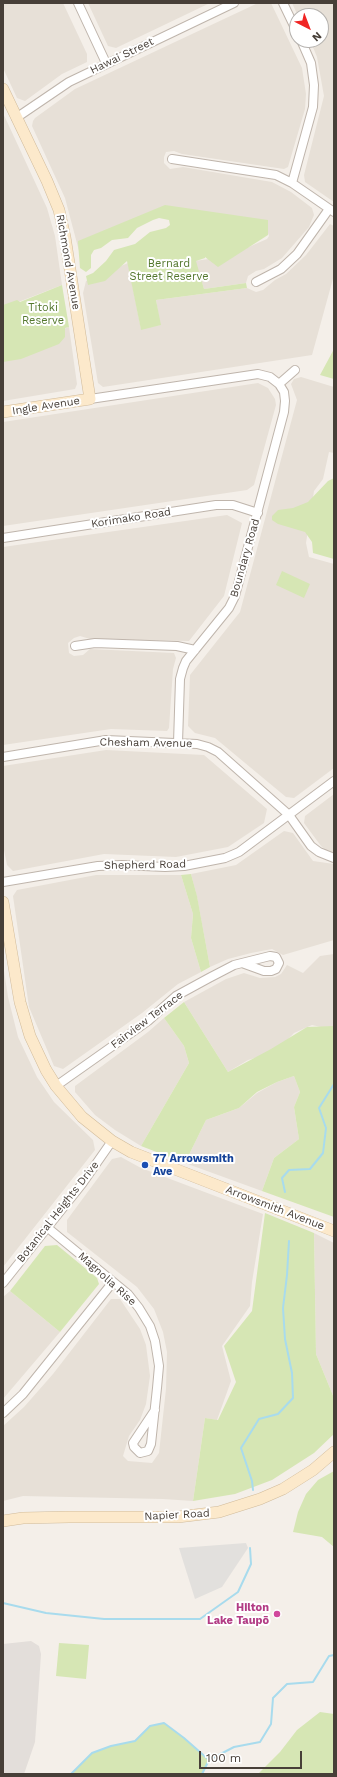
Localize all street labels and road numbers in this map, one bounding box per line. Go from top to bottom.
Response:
street label: Hawai Street [88,35,156,77]
street label: Richmond Avenue [53,213,83,311]
street label: Ingle Avenue [11,394,81,418]
street label: Korimako Road [90,505,172,531]
street label: Boundary Road [227,517,263,599]
street label: Chesham Avenue [100,736,192,750]
street label: Shepherd Road [104,858,186,872]
street label: Fairview Terrace [108,989,186,1051]
street label: Botanical Heights Drive [14,1159,102,1265]
street label: Arrowsmith Avenue [224,1183,326,1233]
street label: Magnolia Rise [75,1250,139,1308]
street label: Napier Road [144,1507,210,1523]

